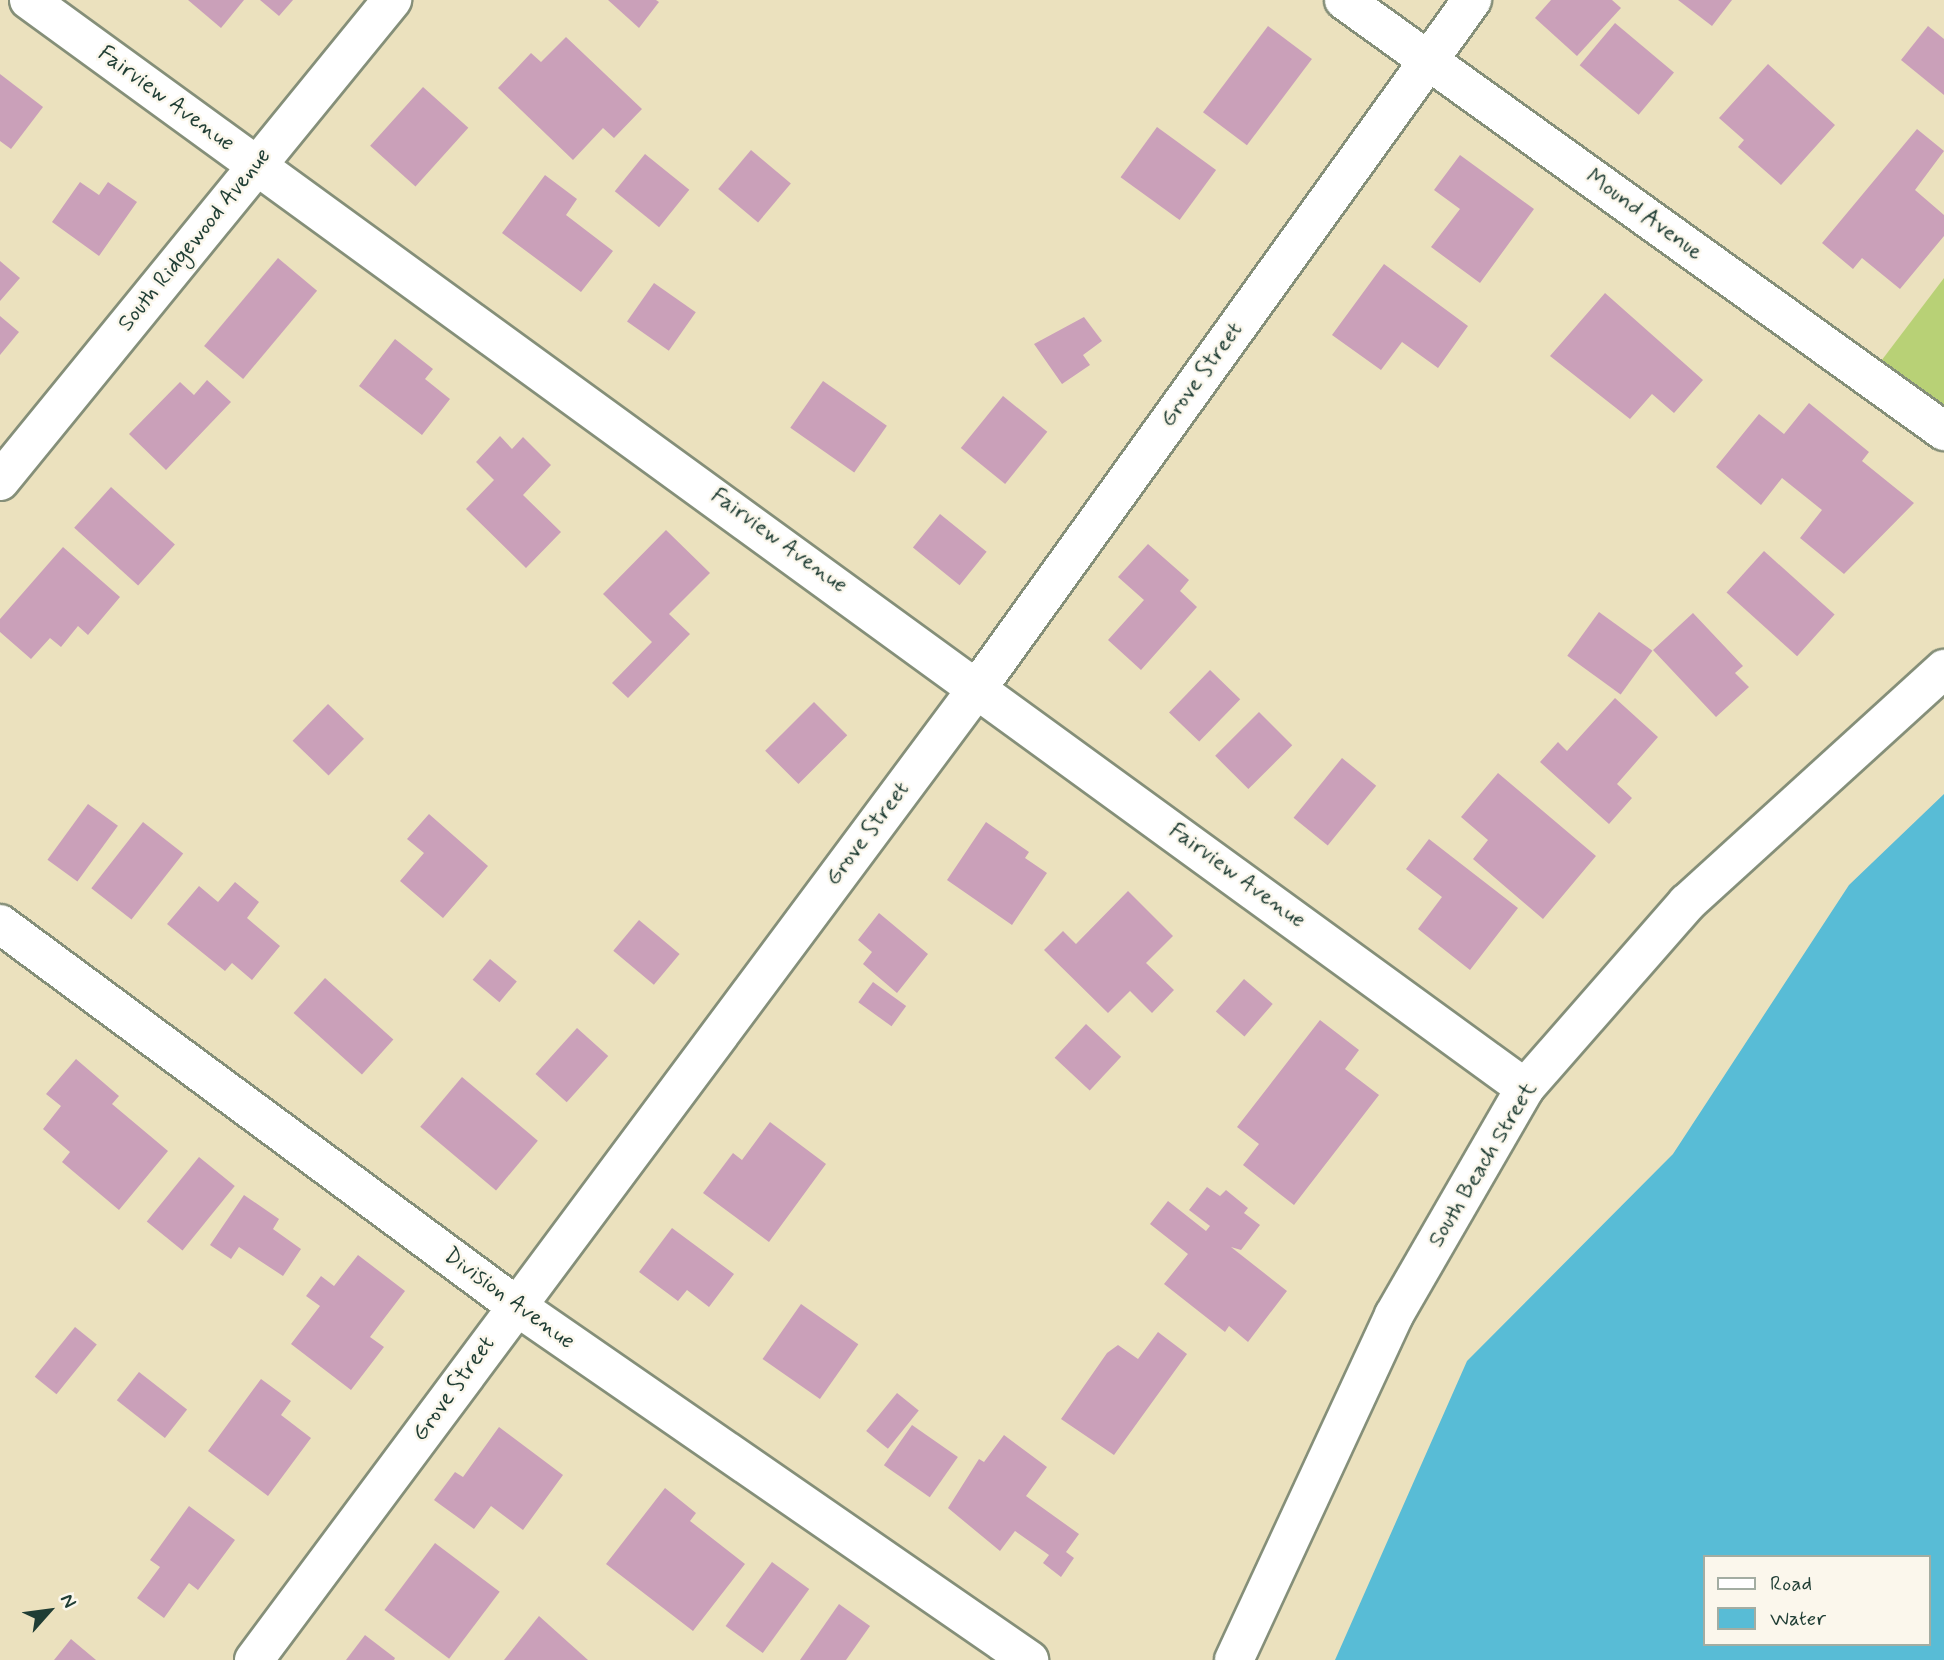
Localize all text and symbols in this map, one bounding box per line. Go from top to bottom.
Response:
street label: Fairview Avenue [94,41,238,157]
street label: South Ridgewood Avenue [111,141,279,339]
street label: Mound Avenue [1579,162,1709,268]
street label: Grove Street [1153,315,1251,435]
street label: Fairview Avenue [707,483,851,599]
street label: Grove Street [819,775,917,893]
street label: Fairview Avenue [1165,818,1309,934]
street label: South Beach Street [1423,1077,1543,1253]
street label: Division Avenue [440,1243,578,1355]
street label: Grove Street [405,1329,503,1449]
legend [1702,1555,1930,1646]
text: Road [1770,1570,1812,1598]
north arrow [14,1576,84,1646]
text: N [54,1589,82,1612]
text: Water [1770,1605,1826,1633]

